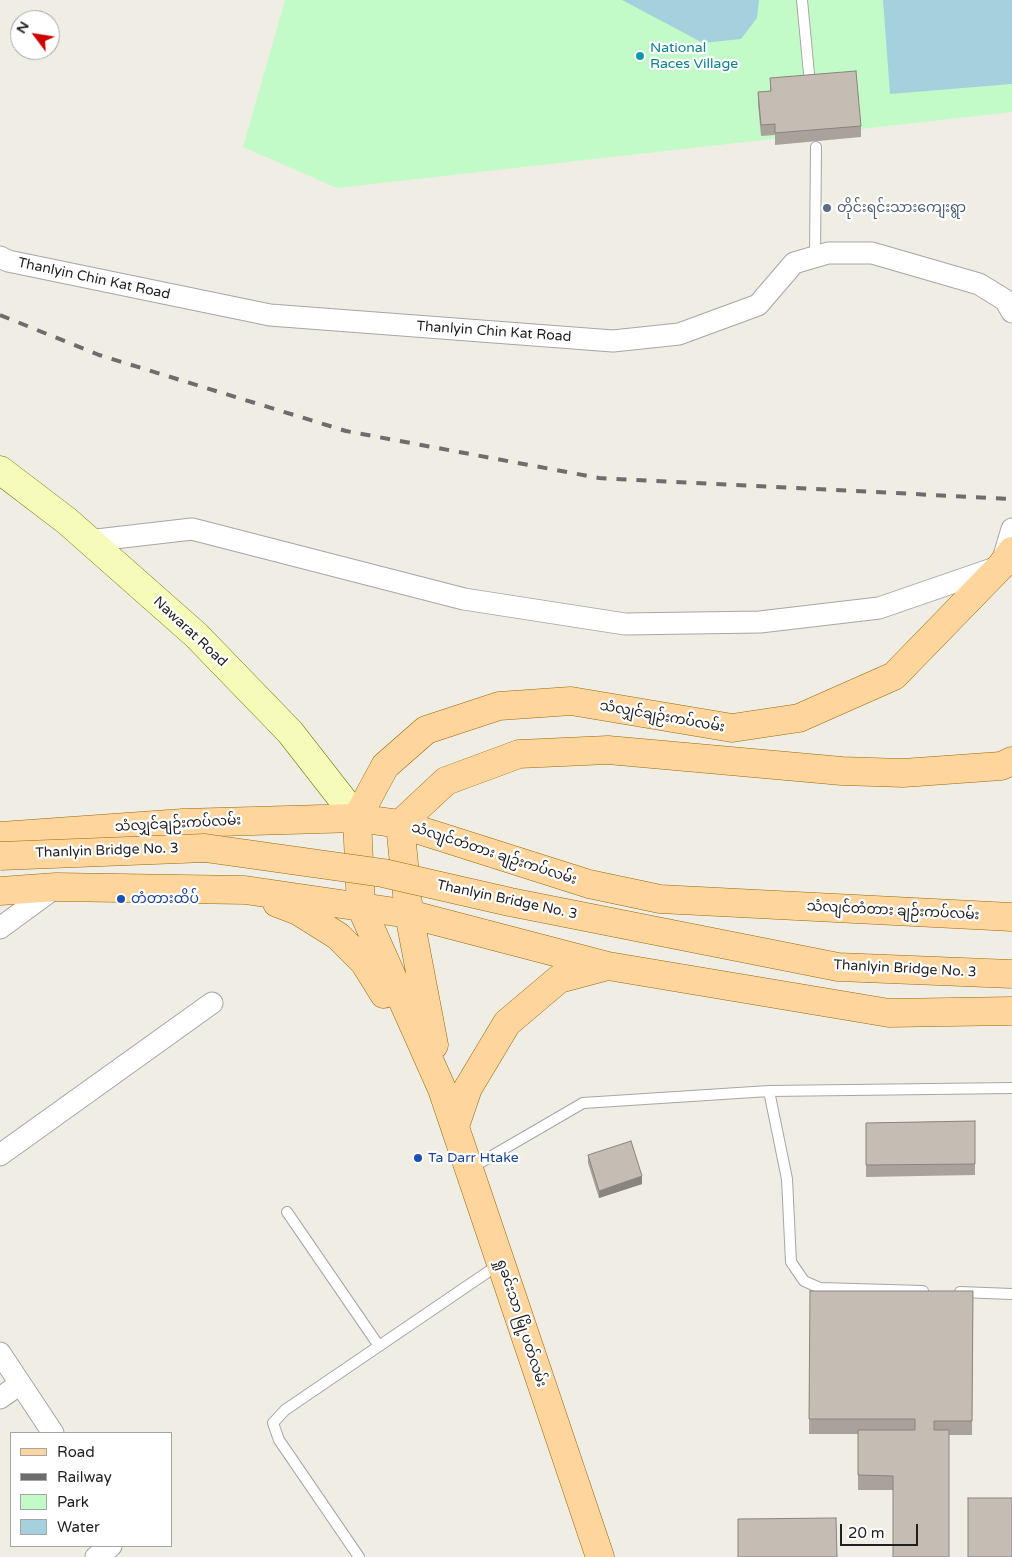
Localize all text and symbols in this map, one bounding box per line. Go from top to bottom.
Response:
north arrow [10,10,60,60]
text: N [12,18,33,37]
place label: National Races Village [650,40,738,72]
marker: National Races Village [634,50,646,62]
place label: တိုင်းရင်းသားကျေးရွာ [837,200,966,216]
marker: တိုင်းရင်းသားကျေးရွာ [821,202,833,214]
street label: Thanlyin Chin Kat Road [16,255,172,303]
street label: Thanlyin Chin Kat Road [416,318,572,346]
street label: Nawarat Road [149,593,231,671]
street label: သံလျှင်ချဉ်းကပ်လမ်း [598,698,726,736]
street label: သံလျှင်ချဉ်းကပ်လမ်း [114,812,242,836]
street label: သံလျင်တံတား ချဉ်းကပ်လမ်း [409,819,579,889]
street label: Thanlyin Bridge No. 3 [35,840,179,862]
street label: Thanlyin Bridge No. 3 [435,877,579,923]
place label: တံတားထိပ် [131,891,199,907]
marker: တံတားထိပ် [115,893,127,905]
street label: သံလျင်တံတား ချဉ်းကပ်လမ်း [806,898,980,924]
street label: Thanlyin Bridge No. 3 [833,957,977,981]
place label: Ta Darr Htake [428,1150,519,1166]
marker: Ta Darr Htake [412,1152,424,1164]
street label: ရှုခင်းသာ မြို့ပတ်လမ်း [492,1257,550,1389]
legend [10,1432,172,1547]
text: Road [57,1443,95,1461]
text: Railway [57,1468,112,1486]
text: Park [57,1493,89,1511]
scale bar [842,1514,920,1546]
text: Water [57,1518,100,1536]
text: 20 m [848,1524,885,1542]

